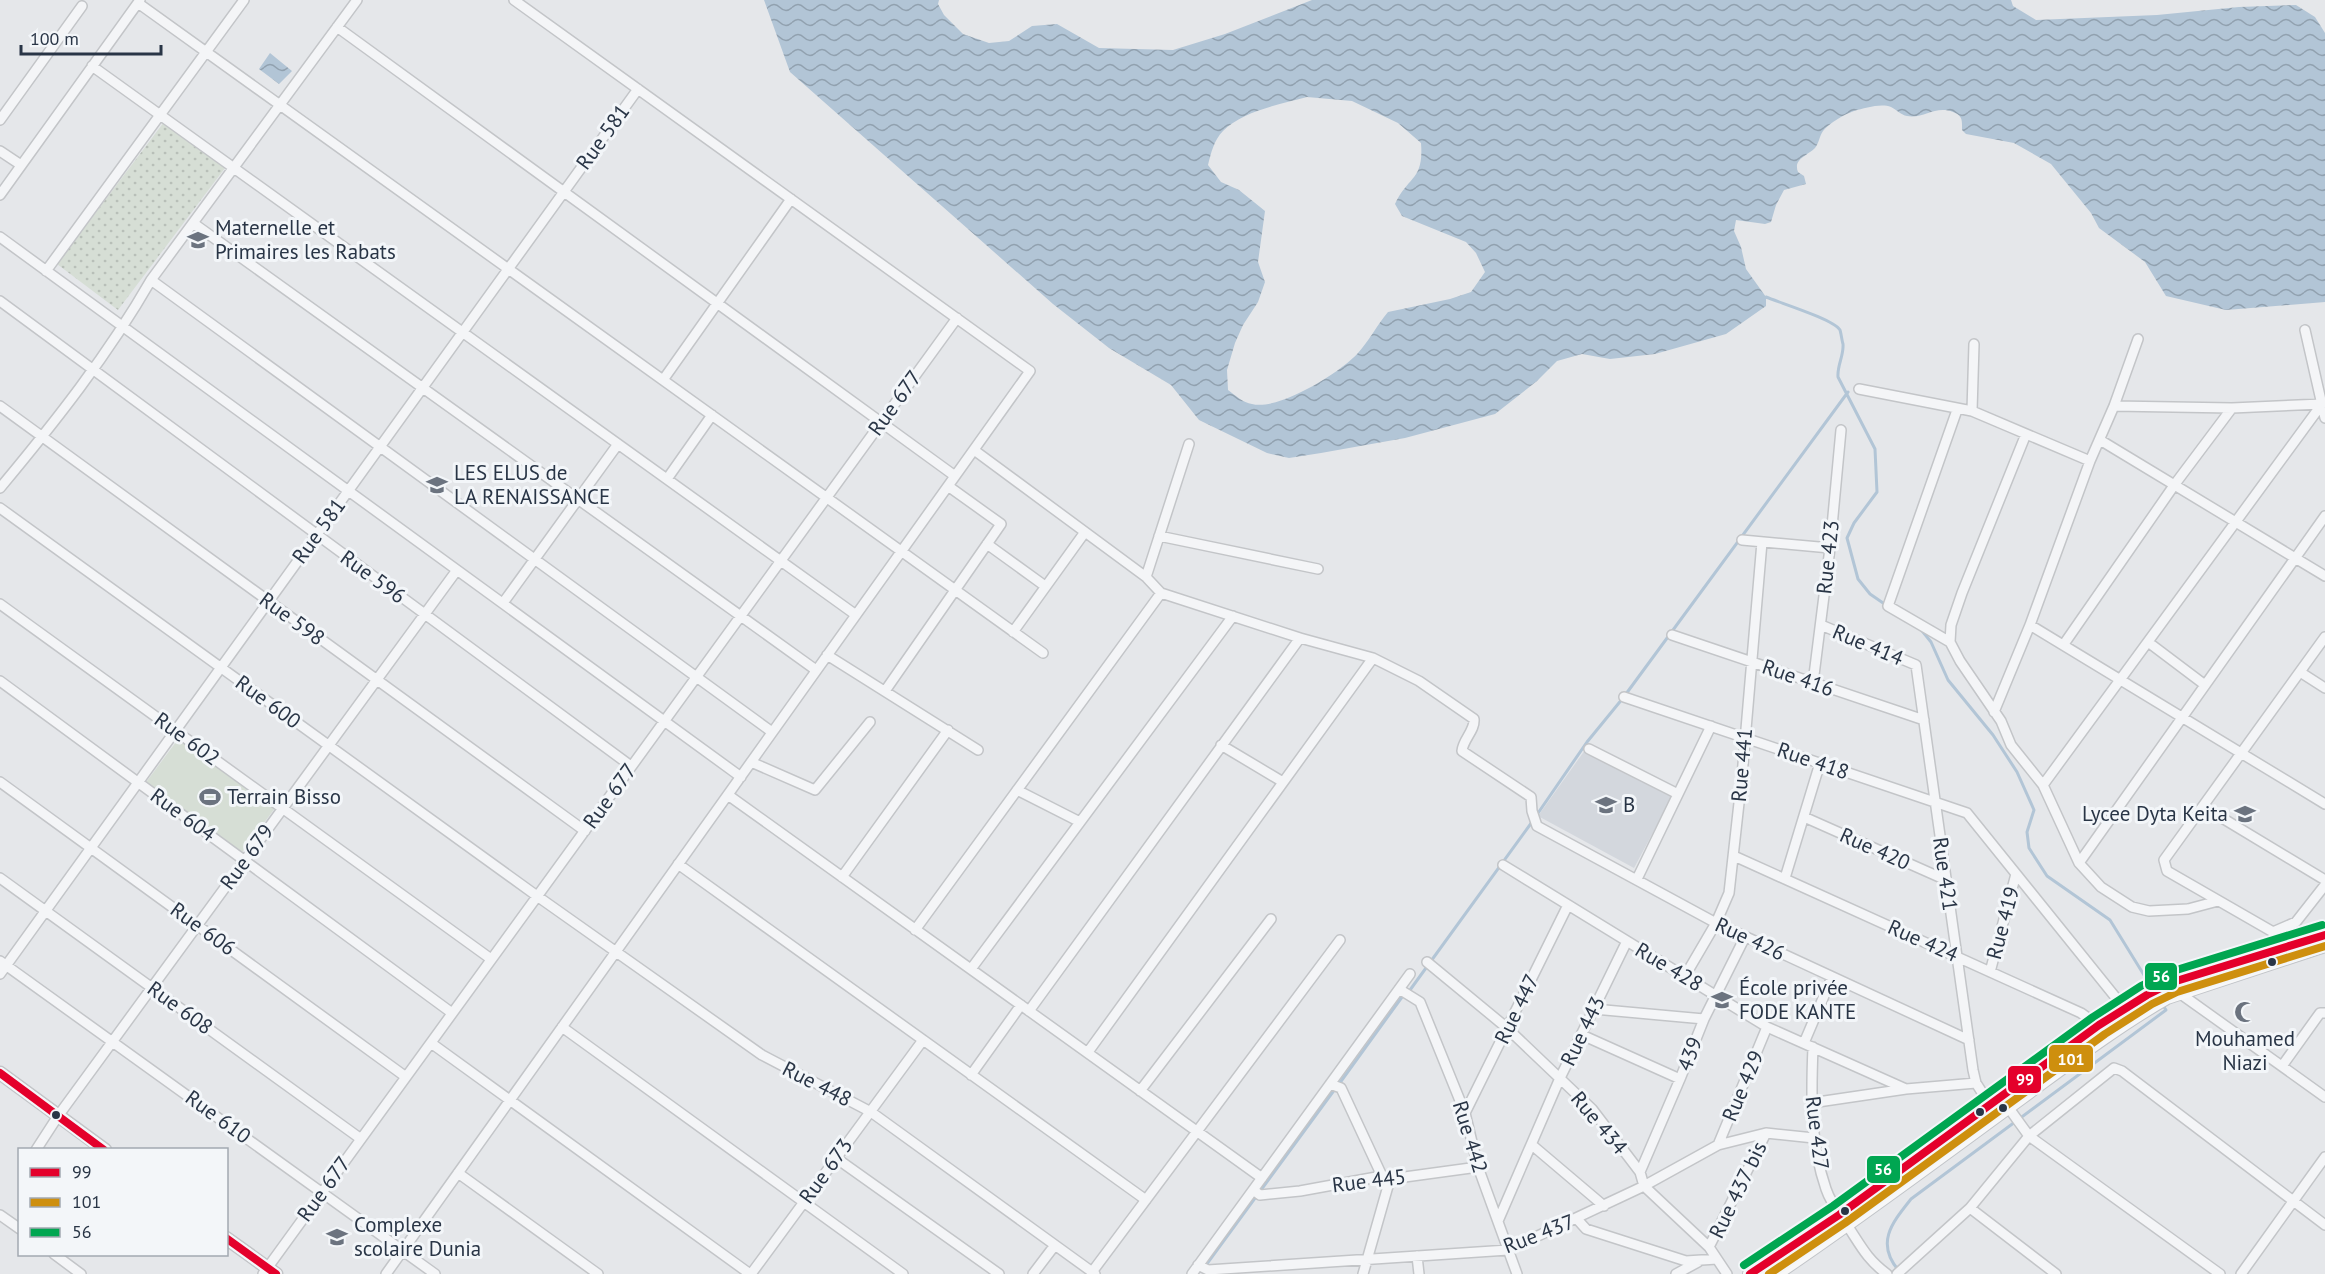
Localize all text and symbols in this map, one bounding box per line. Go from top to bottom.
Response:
scale bar [21,18,160,56]
text: 100 m [30,27,79,50]
street label: Rue 581 [570,99,635,175]
place label: Maternelle et Primaires les Rabats [215,214,396,265]
school or university icon: Maternelle et Primaires les Rabats [186,228,210,252]
street label: Rue 677 [862,365,927,441]
place label: LES ELUS de LA RENAISSANCE [454,459,610,510]
school or university icon: LES ELUS de LA RENAISSANCE [425,473,449,497]
street label: Rue 581 [286,493,351,569]
street label: Rue 423 [1810,519,1845,595]
street label: Rue 596 [335,544,411,609]
street label: Rue 598 [254,586,330,651]
street label: Rue 414 [1829,618,1908,671]
street label: Rue 416 [1759,653,1838,702]
street label: Rue 600 [230,669,306,734]
street label: Rue 602 [149,706,225,771]
street label: Rue 441 [1725,727,1758,803]
street label: Rue 418 [1774,736,1853,785]
street label: Rue 677 [577,758,642,834]
street label: Rue 604 [145,782,221,847]
place label: Terrain Bisso [227,783,341,810]
sports icon: Terrain Bisso [198,785,222,809]
place label: B [1623,791,1635,818]
school or university icon: B [1594,793,1618,817]
place label: Lycee Dyta Keita [2082,800,2228,827]
school or university icon: Lycee Dyta Keita [2233,802,2257,826]
street label: Rue 679 [214,819,279,895]
street label: Rue 420 [1836,821,1915,876]
street label: Rue 421 [1927,835,1964,913]
street label: Rue 419 [1980,884,2025,962]
street label: Rue 606 [165,896,241,961]
street label: Rue 426 [1711,911,1790,966]
street label: Rue 424 [1884,913,1963,968]
street label: Rue 428 [1630,936,1708,997]
unlabelled marker [2266,956,2278,968]
line badge: 56 [2144,962,2178,991]
text: 56 [2152,966,2170,986]
street label: Rue 447 [1488,970,1545,1048]
place label: École privée FODE KANTE [1739,974,1856,1025]
street label: Rue 608 [142,975,218,1040]
school or university icon: École privée FODE KANTE [1710,988,1734,1012]
street label: Rue 443 [1554,992,1611,1070]
mosque icon: Mouhamed Niazi [2233,1000,2257,1024]
place label: Mouhamed Niazi [2195,1025,2295,1076]
street label: 439 [1671,1033,1708,1075]
line badge: 101 [2048,1044,2094,1073]
street label: Rue 429 [1716,1046,1769,1125]
text: 101 [2057,1049,2085,1069]
street label: Rue 448 [778,1055,856,1112]
line badge: 99 [2007,1065,2042,1094]
text: 99 [2016,1069,2034,1089]
street label: Rue 610 [180,1084,256,1149]
street label: Rue 434 [1565,1086,1634,1160]
street label: Rue 427 [1800,1094,1835,1171]
street label: Rue 442 [1447,1097,1494,1176]
unlabelled marker [1997,1102,2009,1114]
unlabelled marker [1974,1106,1986,1118]
unlabelled marker [50,1109,62,1121]
street label: Rue 673 [793,1133,858,1209]
street label: Rue 437 bis [1703,1137,1773,1243]
legend [18,1148,228,1256]
street label: Rue 677 [291,1151,356,1227]
line badge: 56 [1866,1155,1901,1184]
text: 56 [1874,1159,1892,1179]
text: 99 [72,1160,92,1183]
street label: Rue 445 [1330,1163,1407,1198]
text: 101 [72,1190,101,1213]
unlabelled marker [1839,1205,1851,1217]
street label: Rue 437 [1499,1208,1578,1259]
place label: Complexe scolaire Dunia [354,1211,481,1262]
text: 56 [72,1220,92,1243]
school or university icon: Complexe scolaire Dunia [325,1225,349,1249]

